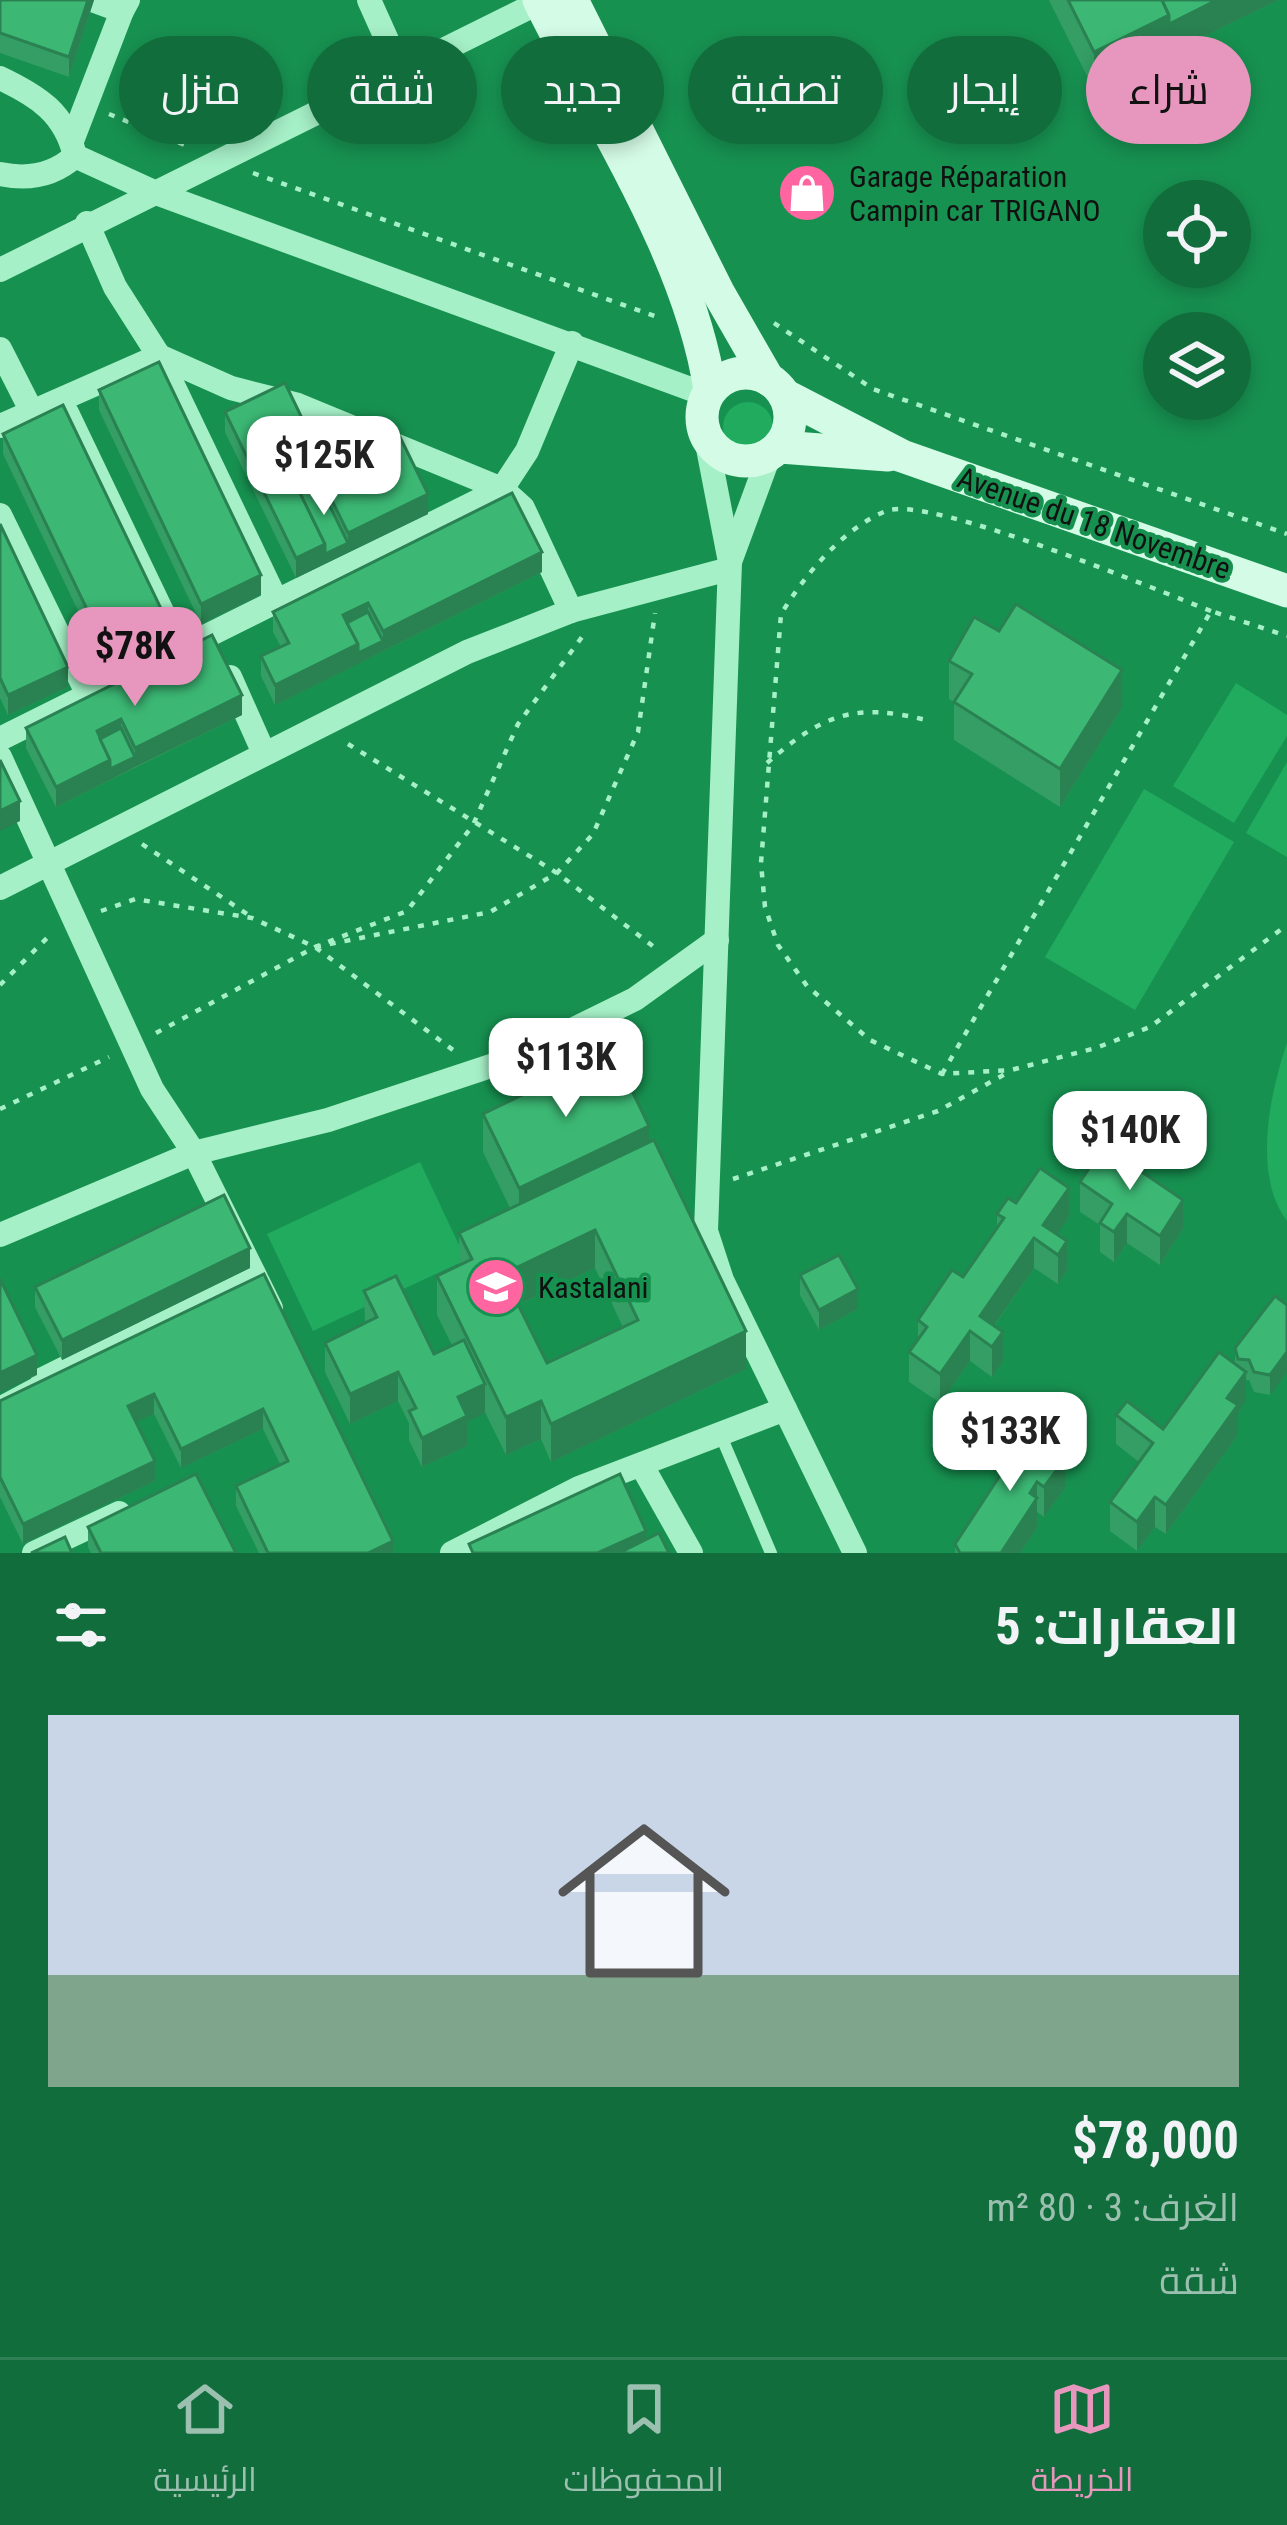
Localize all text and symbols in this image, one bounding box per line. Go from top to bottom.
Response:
chip: منزل [119,36,283,144]
chip: شقة [307,36,477,144]
chip: جديد [501,36,664,144]
chip: تصفية [688,36,883,144]
chip: إيجار [907,36,1062,144]
chip: شراء [1086,36,1251,144]
place label: Garage Réparation Campin car TRIGANO [849,159,1100,228]
shop icon: Garage Réparation Campin car TRIGANO [776,162,838,224]
map controls [1143,180,1251,420]
button: locate [1143,180,1251,288]
button: layers [1143,312,1251,420]
pin: $125K [240,416,408,518]
text: $125K [274,432,374,478]
street label: Avenue du 18 Novembre [953,460,1235,586]
pin: $78K [64,607,206,709]
text: $78K [95,623,175,669]
pin: $113K [482,1018,650,1120]
text: $113K [516,1034,616,1080]
pin: $140K [1046,1091,1214,1193]
text: $140K [1080,1107,1180,1153]
school or university icon: Kastalani [465,1256,527,1318]
place label: Kastalani [538,1270,648,1305]
pin: $133K [926,1392,1094,1494]
text: $133K [960,1408,1060,1454]
icon: filters [48,1592,114,1658]
text: العقارات: 5 [995,1597,1239,1656]
icon: home [536,1793,752,2009]
text: $78,000 [1072,2111,1239,2170]
text: الغرف: 3 · 80 m² [987,2185,1239,2231]
text: شقة [1159,2258,1239,2304]
tab: الرئيسية [153,2376,257,2510]
tab: المحفوظات [563,2376,724,2510]
tab: الخريطة [1031,2376,1134,2510]

